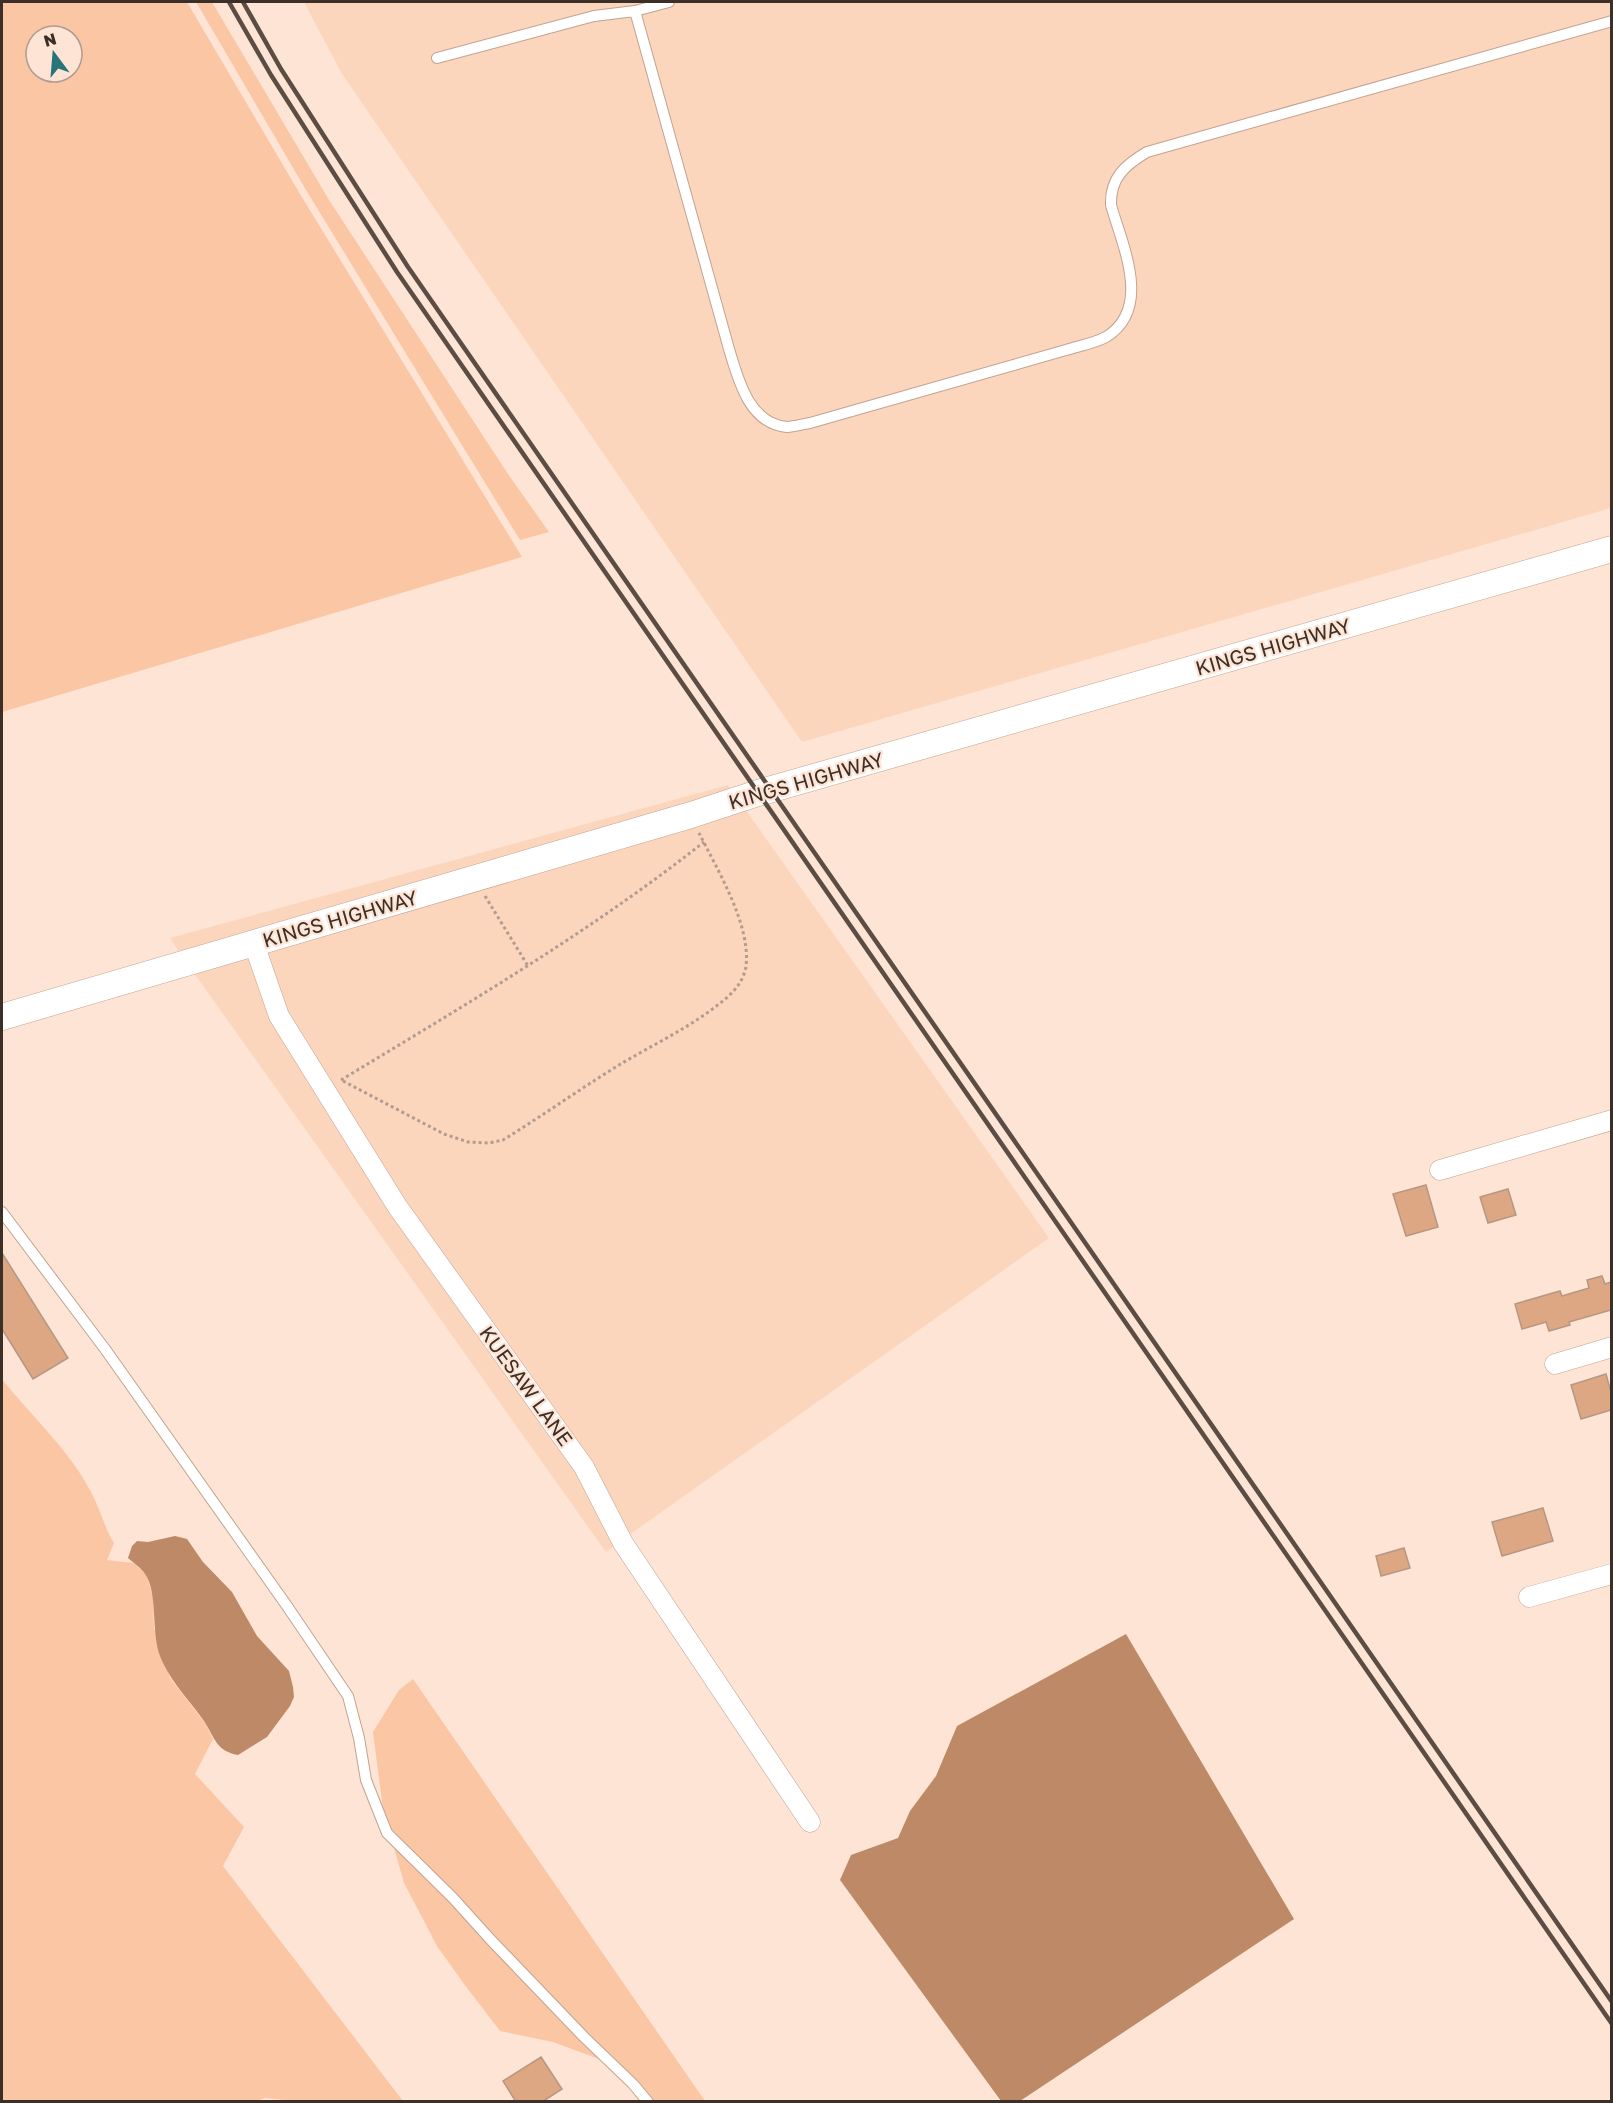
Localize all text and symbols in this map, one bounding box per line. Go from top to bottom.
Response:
north arrow [24,24,84,84]
text: N [41,28,58,51]
street label: KINGS HIGHWAY [1192,612,1353,680]
street label: KINGS HIGHWAY [725,746,886,814]
street label: KINGS HIGHWAY [259,884,420,952]
street label: KUESAW LANE [475,1321,578,1450]

